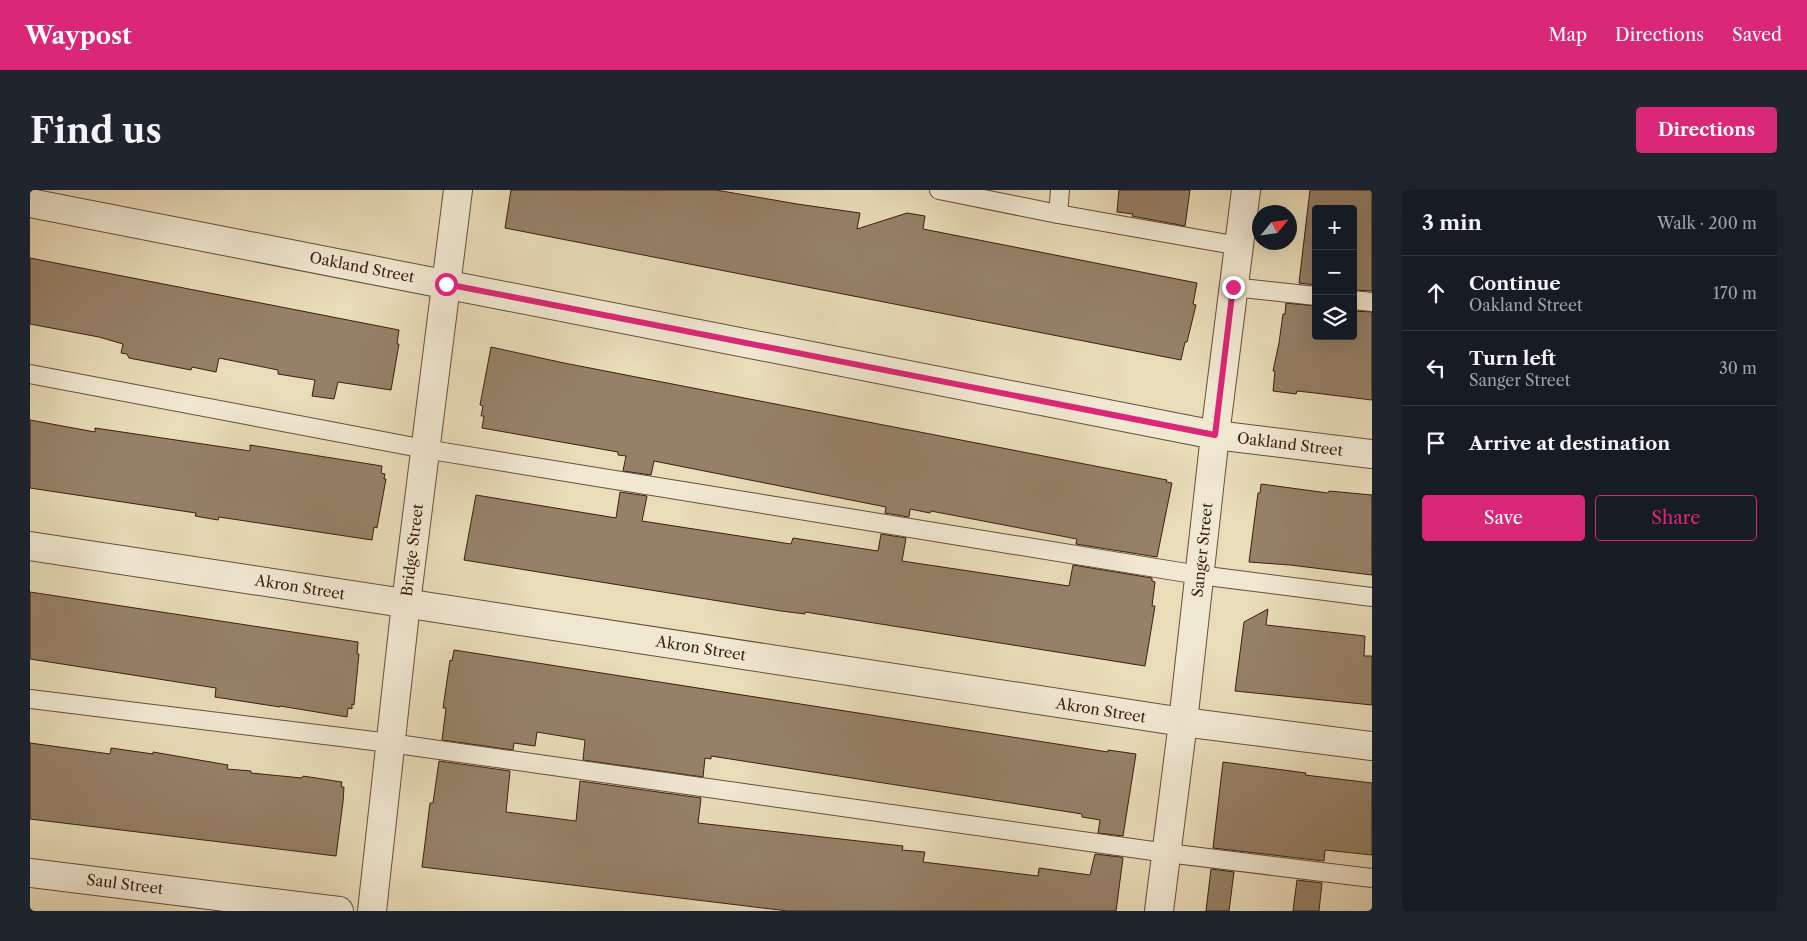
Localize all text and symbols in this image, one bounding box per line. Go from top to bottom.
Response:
text: Waypost [25,21,132,50]
text: Map [1548,24,1587,46]
text: Directions [1615,24,1704,46]
text: Saved [1732,24,1782,46]
button: Directions [1636,107,1777,153]
text: Find us [30,109,162,152]
north arrow [1252,205,1297,250]
map controls [1312,205,1357,340]
button: + [1312,205,1357,250]
text: 3 min [1422,210,1482,235]
text: Walk · 200 m [1657,213,1757,233]
street label: Oakland Street [308,248,417,287]
button: − [1312,250,1357,295]
text: Continue [1469,272,1561,295]
route start [435,273,458,296]
route end [1222,276,1245,299]
icon: ahead [1422,279,1450,307]
text: 170 m [1713,283,1757,303]
button: layers [1312,295,1357,340]
text: Oakland Street [1469,295,1583,315]
text: Turn left [1469,347,1556,370]
icon: left [1422,354,1450,382]
text: 30 m [1719,358,1757,378]
text: Sanger Street [1469,370,1570,390]
street label: Oakland Street [1236,428,1345,460]
icon: arrive [1422,429,1450,457]
text: Arrive at destination [1469,432,1670,455]
button: Save [1422,495,1585,541]
button: Share [1595,495,1757,541]
street label: Sanger Street [1188,501,1216,598]
street label: Bridge Street [397,502,427,597]
street label: Akron Street [253,570,347,604]
street label: Akron Street [654,631,748,665]
street label: Akron Street [1054,693,1148,727]
street label: Saul Street [86,870,165,898]

